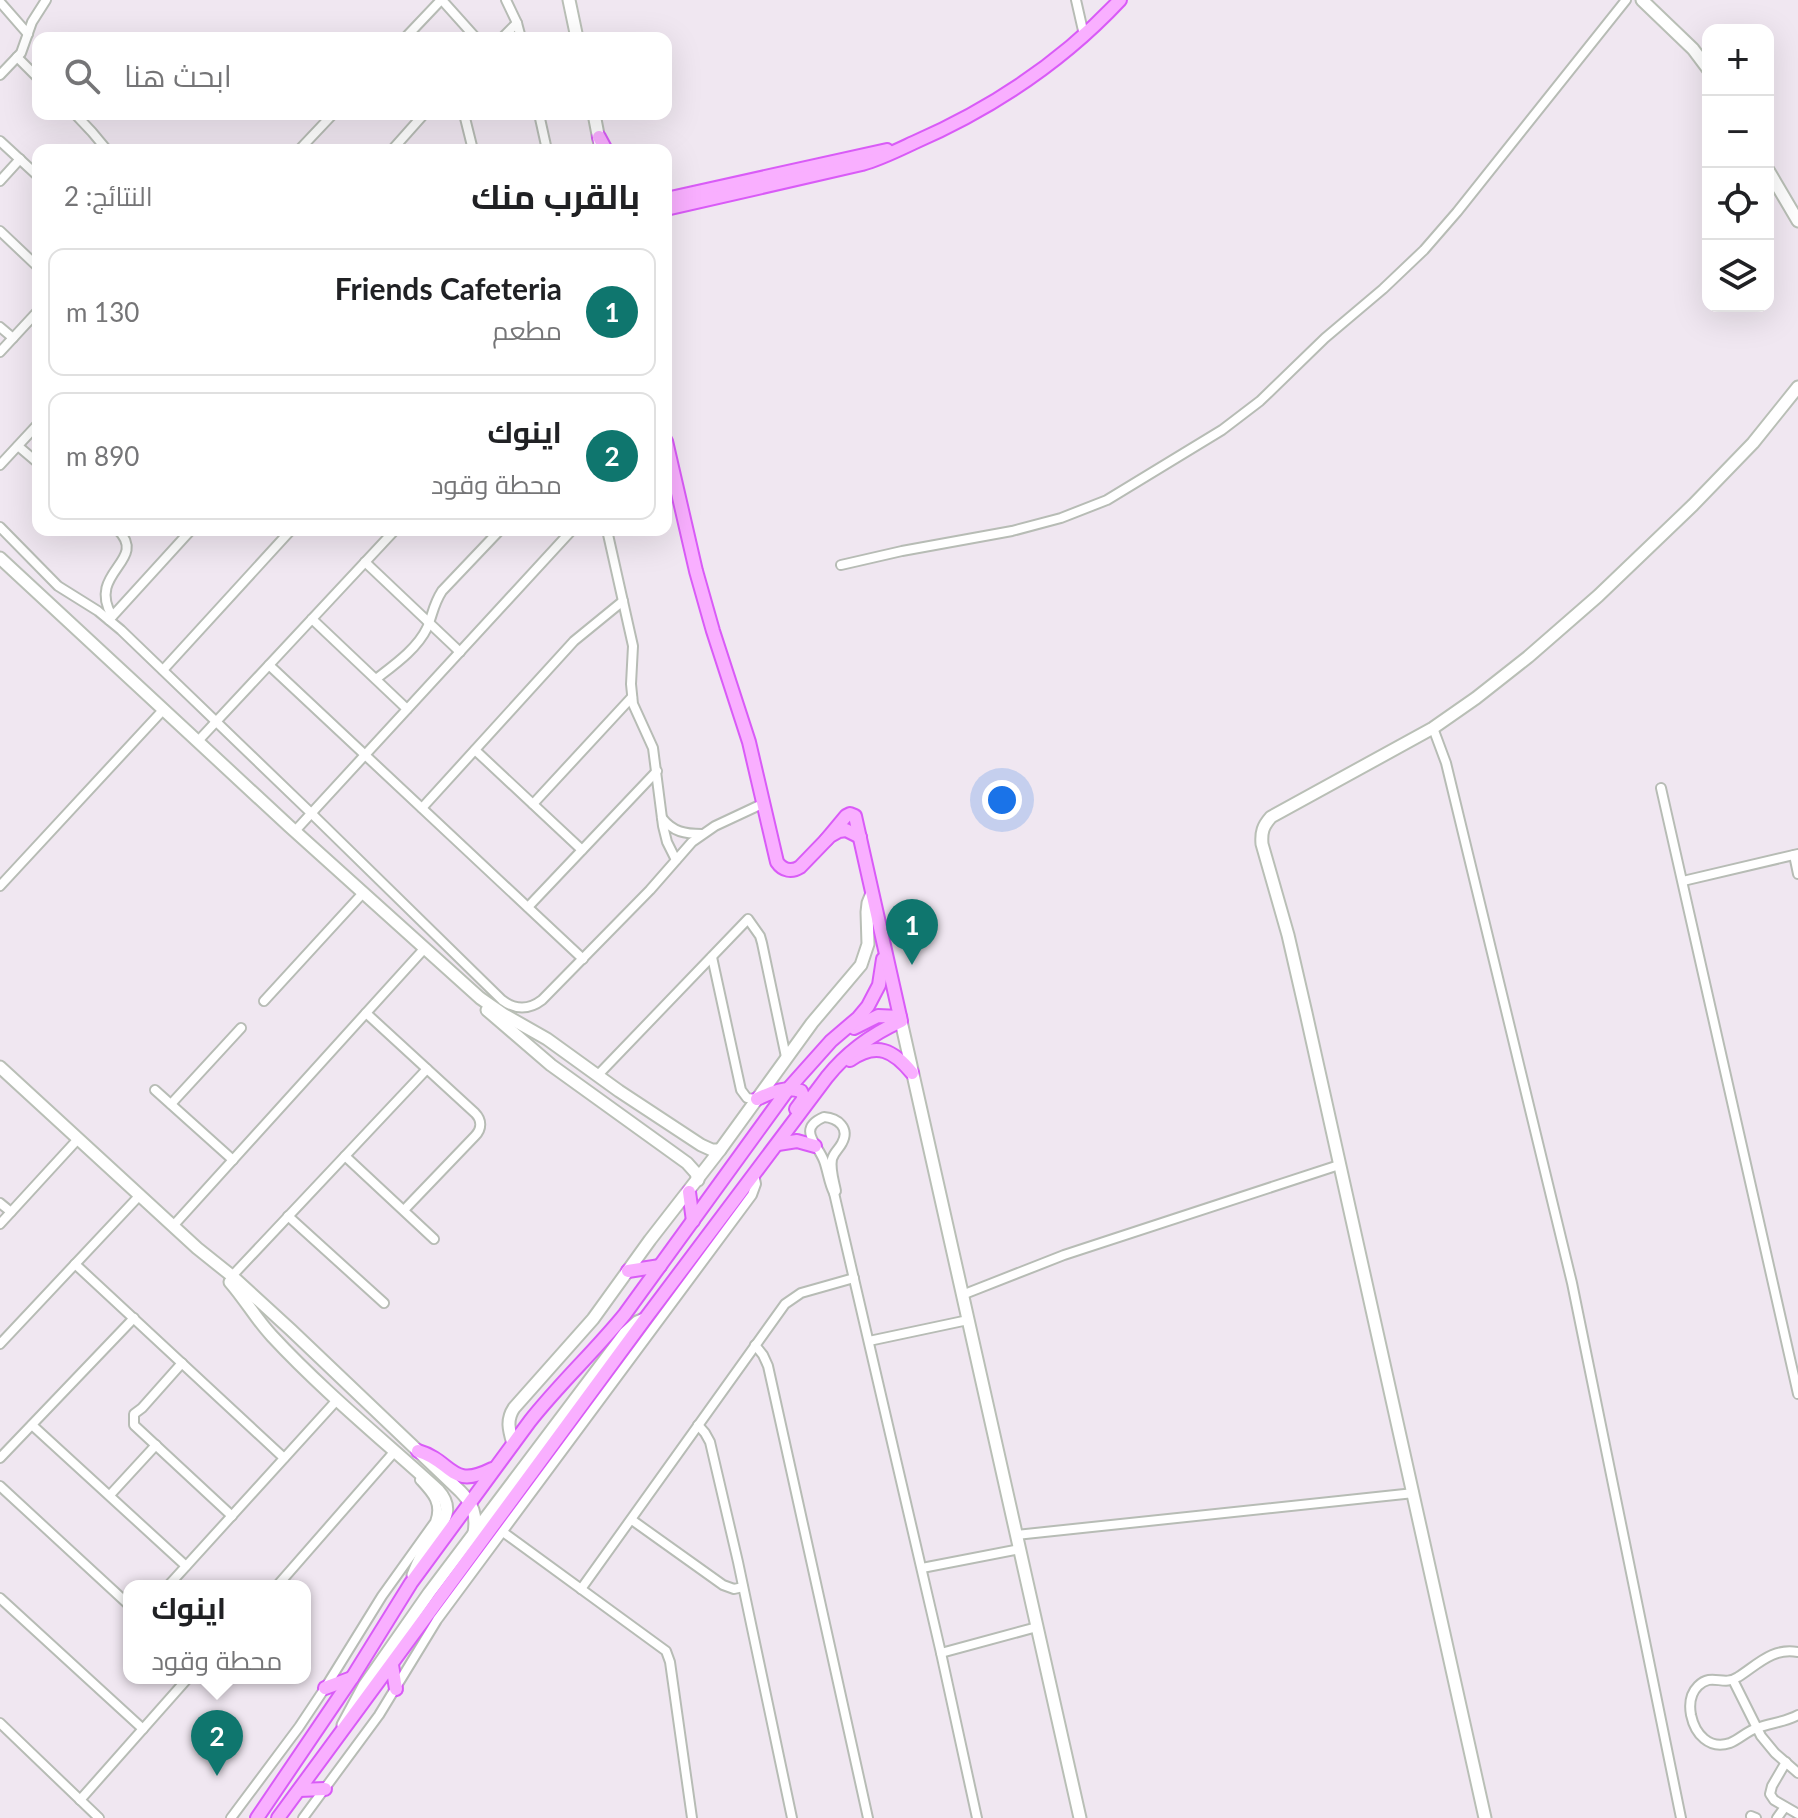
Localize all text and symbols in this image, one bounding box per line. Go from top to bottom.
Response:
map controls [1702,24,1774,312]
button: + [1702,24,1774,96]
search box [32,32,672,120]
icon: search [60,54,104,98]
text: ابحث هنا [124,57,232,93]
button: − [1702,96,1774,168]
button: locate [1702,168,1774,240]
text: بالقرب منك [471,175,640,216]
text: النتائج: 2 [64,180,153,212]
button: layers [1702,240,1774,312]
text: Friends Cafeteria [335,270,562,306]
text: 130 m [66,296,139,328]
text: 1 [604,296,620,328]
text: مطعم [492,314,562,346]
text: اينوك [487,413,562,449]
text: 890 m [66,440,139,472]
text: 2 [604,440,620,472]
text: محطة وقود [431,468,562,500]
your location [982,780,1022,820]
pin: 1 [886,899,938,965]
popup [123,1580,311,1684]
text: اينوك [151,1589,226,1625]
text: محطة وقود [151,1644,283,1676]
pin: 2 [191,1710,243,1776]

